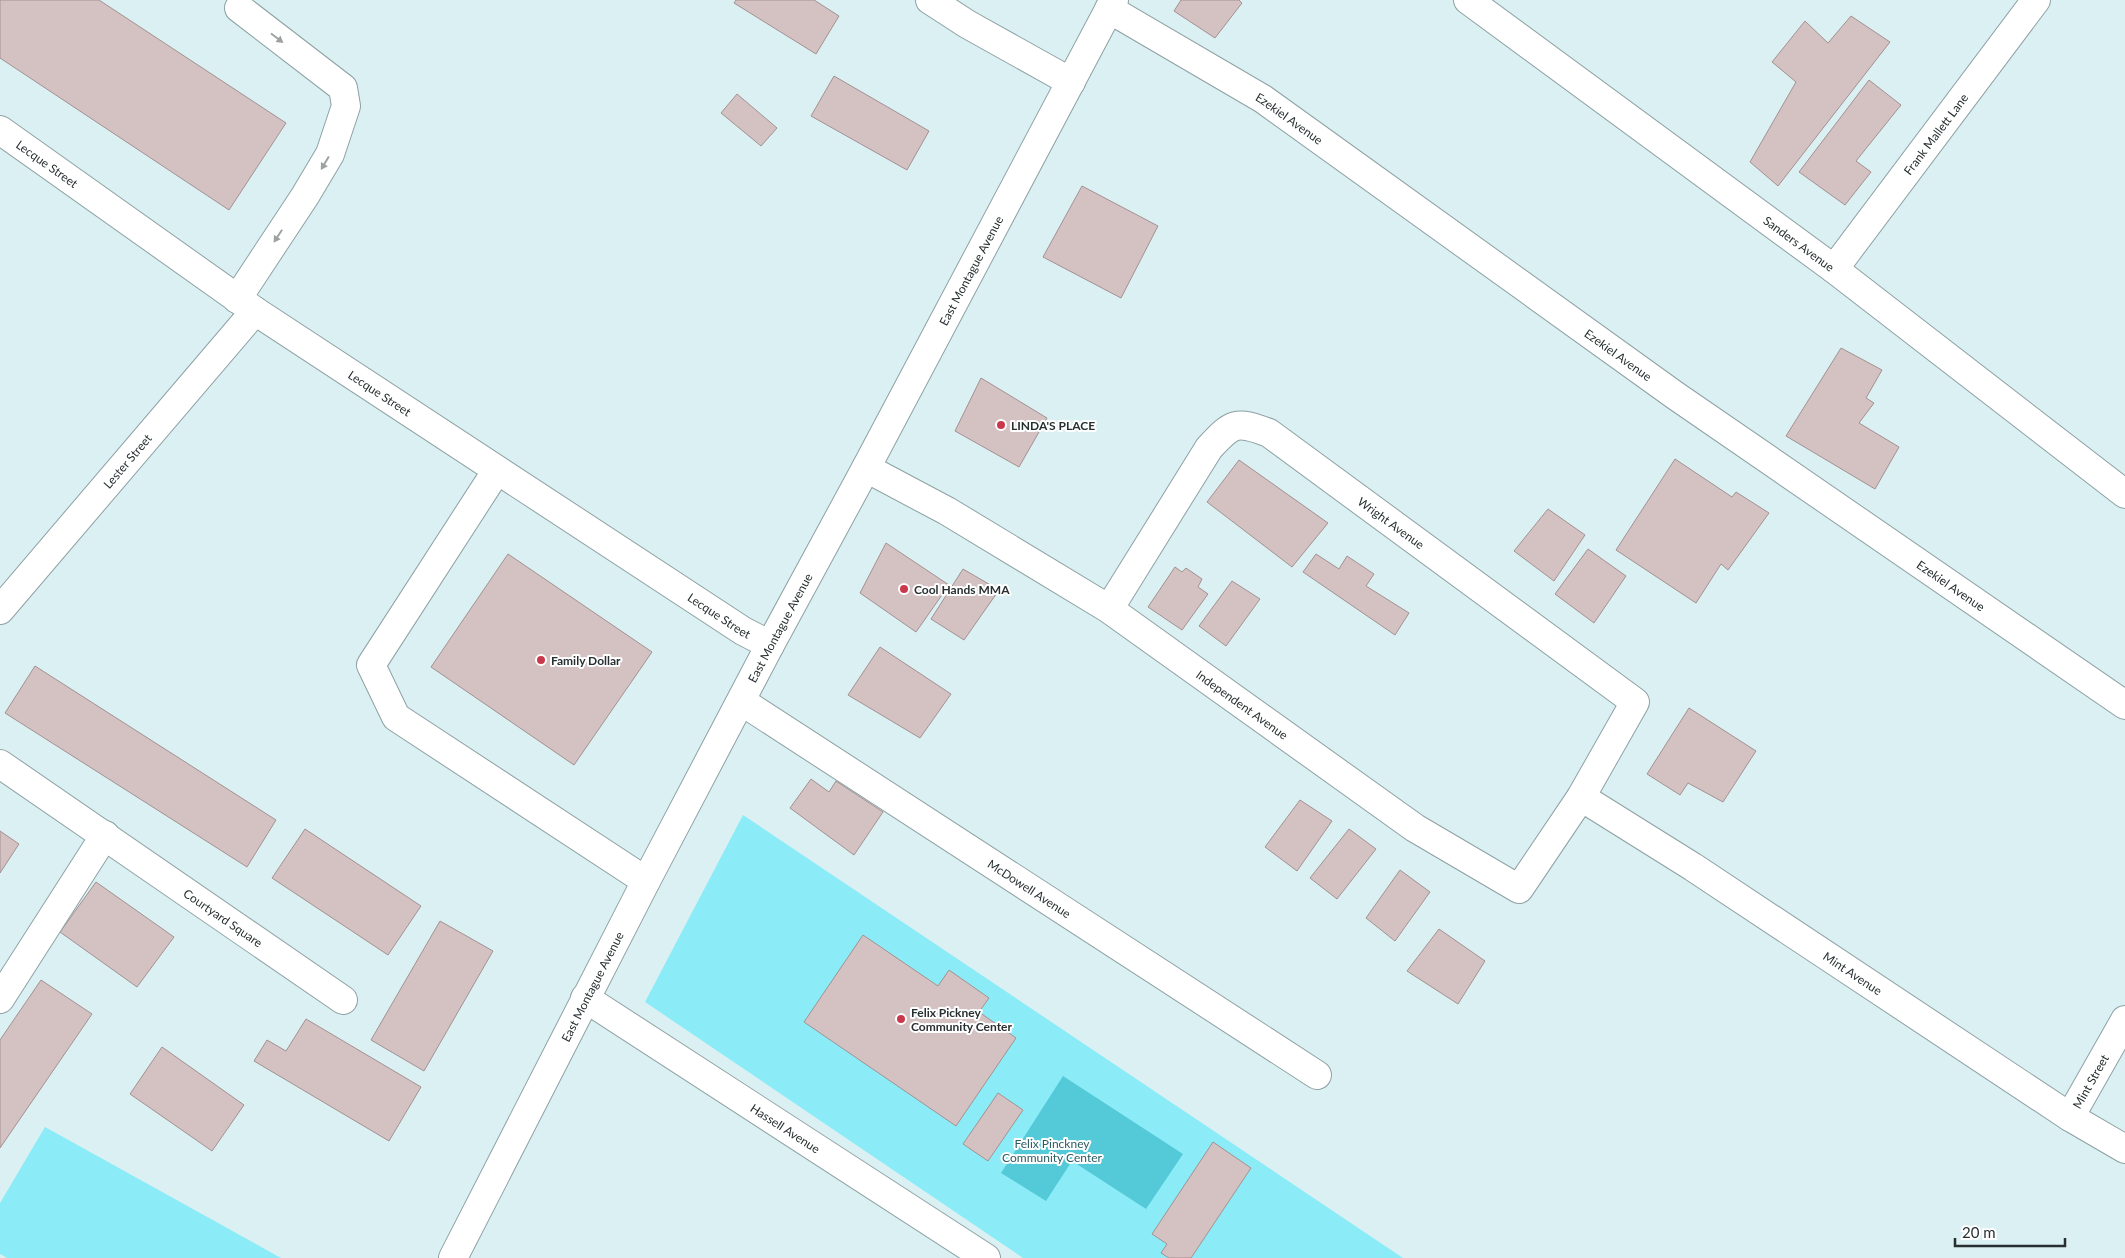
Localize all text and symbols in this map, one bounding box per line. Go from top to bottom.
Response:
one-way arrow [270,32,283,43]
street label: Ezekiel Avenue [1253,89,1326,147]
street label: Frank Mallett Lane [1900,90,1971,177]
street label: Lecque Street [14,137,82,191]
one-way arrow [320,157,329,170]
street label: Sanders Avenue [1761,212,1838,274]
street label: East Montague Avenue [936,213,1006,328]
one-way arrow [274,230,283,243]
street label: Ezekiel Avenue [1582,325,1655,384]
street label: Lecque Street [346,367,415,419]
place label: LINDA'S PLACE [1011,418,1095,433]
marker: LINDA'S PLACE [995,419,1007,431]
street label: Lester Street [100,430,155,491]
street label: Wright Avenue [1355,494,1427,552]
street label: Ezekiel Avenue [1914,557,1988,614]
street label: East Montague Avenue [744,570,815,685]
place label: Cool Hands MMA [914,582,1010,597]
marker: Cool Hands MMA [898,583,910,595]
street label: Lecque Street [685,589,754,642]
place label: Family Dollar [551,653,621,668]
marker: Family Dollar [535,654,547,666]
street label: Independent Avenue [1194,667,1291,742]
street label: McDowell Avenue [985,856,1074,921]
street label: Courtyard Square [181,885,266,950]
street label: East Montague Avenue [558,929,626,1044]
street label: Mint Avenue [1821,948,1885,998]
place label: Felix Pickney Community Center [911,1005,1013,1034]
marker: Felix Pickney Community Center [895,1013,907,1025]
street label: Mint Street [2069,1051,2112,1111]
street label: Hassell Avenue [748,1100,823,1156]
park label: Felix Pinckney Community Center [1002,1136,1103,1165]
scale bar [1955,1216,2065,1248]
text: 20 m [1962,1223,1996,1241]

